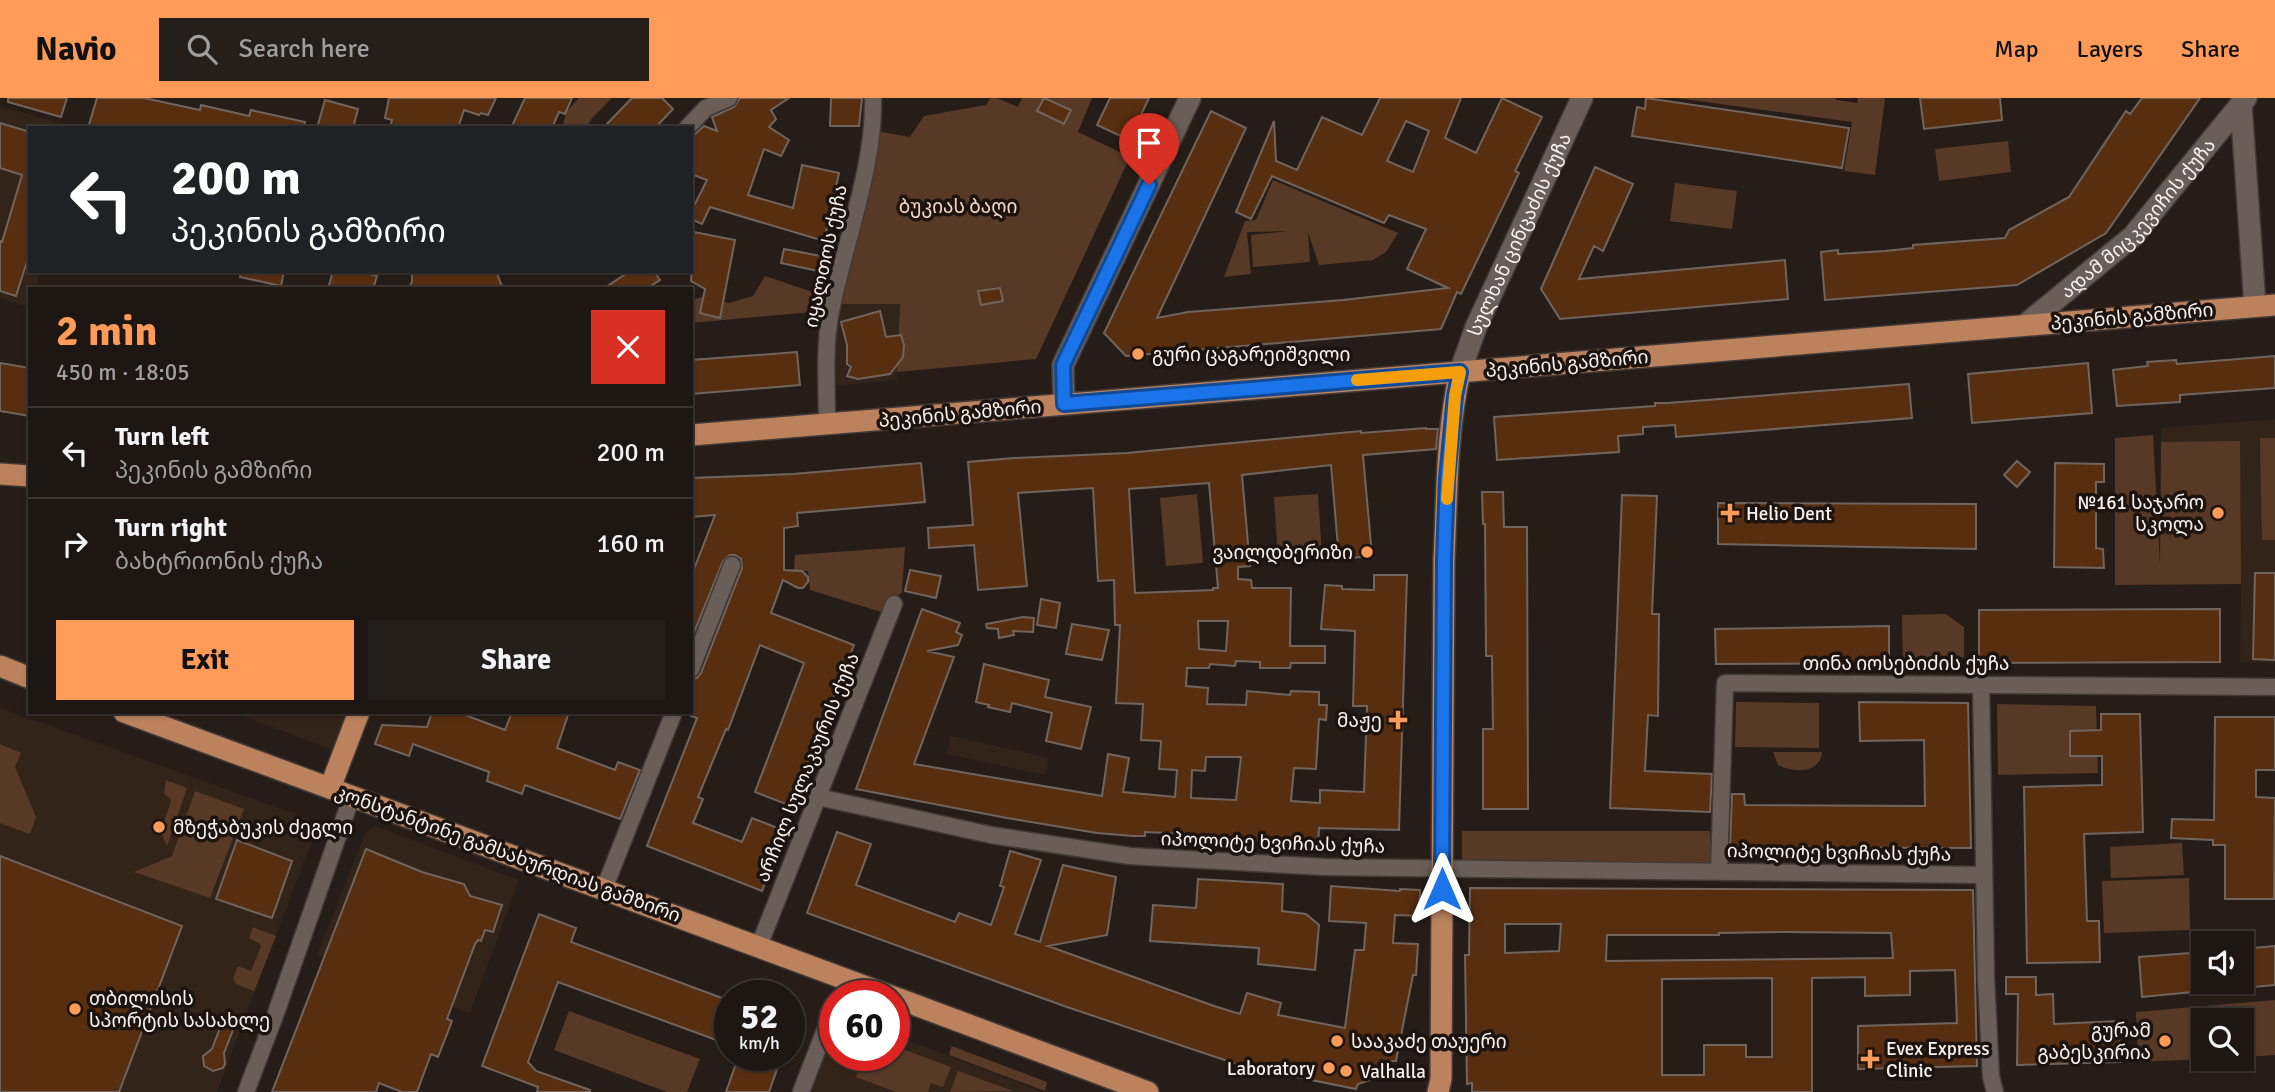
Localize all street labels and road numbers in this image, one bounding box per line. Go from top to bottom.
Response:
street label: სულხან ცინცაძის ქუჩა [1463,129,1577,339]
street label: ადამ მიცკევიჩის ქუჩა [2056,134,2221,304]
street label: იყალთოს ქუჩა [799,183,853,330]
street label: პეკინის გამზირი [2050,298,2214,336]
street label: პეკინის გამზირი [1485,345,1649,383]
street label: პეკინის გამზირი [878,395,1042,433]
street label: არჩილ სულაკაურის ქუჩა [751,649,865,885]
street label: თინა იოსებიძის ქუჩა [1802,652,2010,676]
street label: კონსტანტინე გამსახურდიას გამზირი [332,780,684,928]
street label: იპოლიტე ხვიჩიას ქუჩა [1160,827,1386,859]
street label: იპოლიტე ხვიჩიას ქუჩა [1727,839,1951,867]

